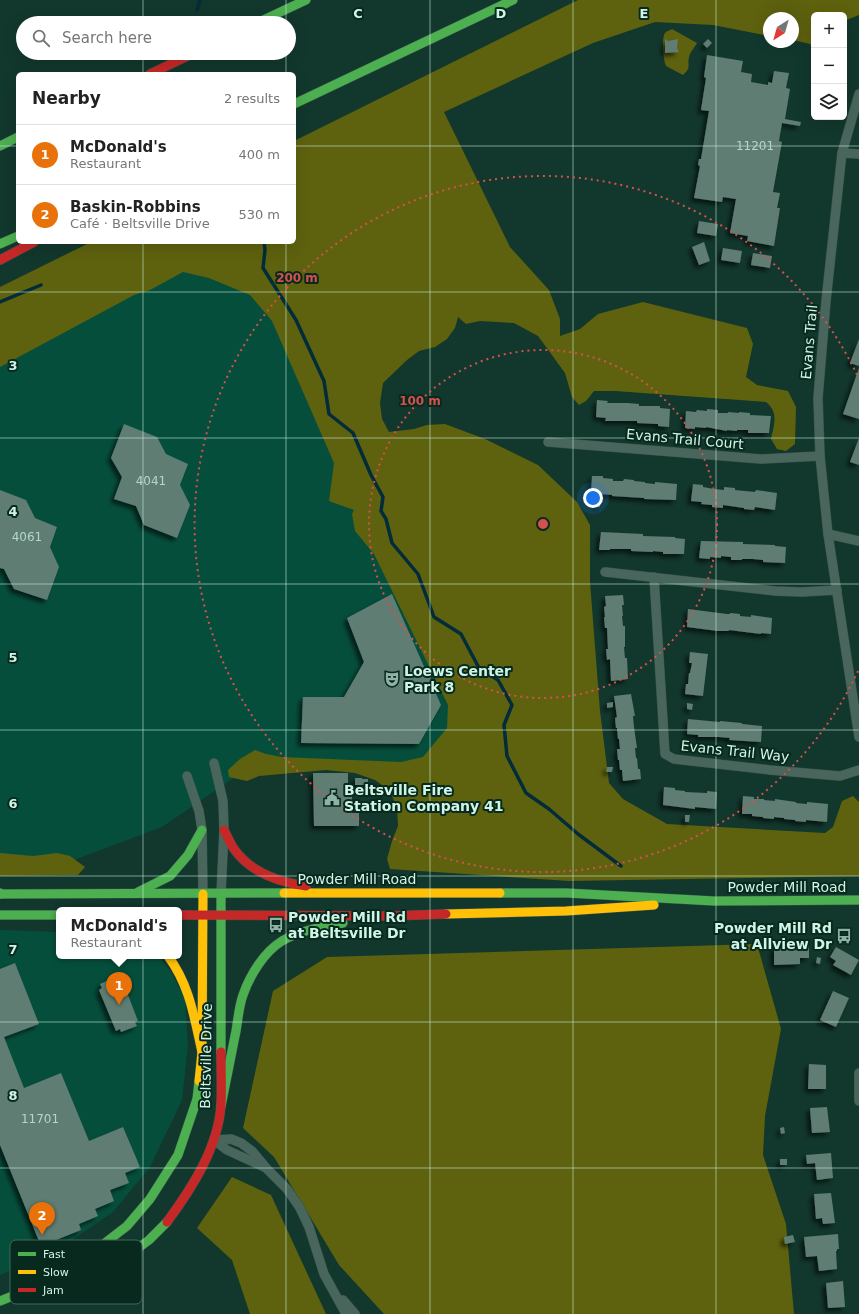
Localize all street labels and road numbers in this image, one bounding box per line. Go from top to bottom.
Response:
street label: Evans Trail [798,304,820,380]
street label: Evans Trail Court [626,426,745,452]
street label: Evans Trail Way [680,737,790,765]
street label: Powder Mill Road [298,871,417,887]
street label: Powder Mill Road [728,879,847,895]
street label: Beltsville Drive [197,1003,215,1109]

